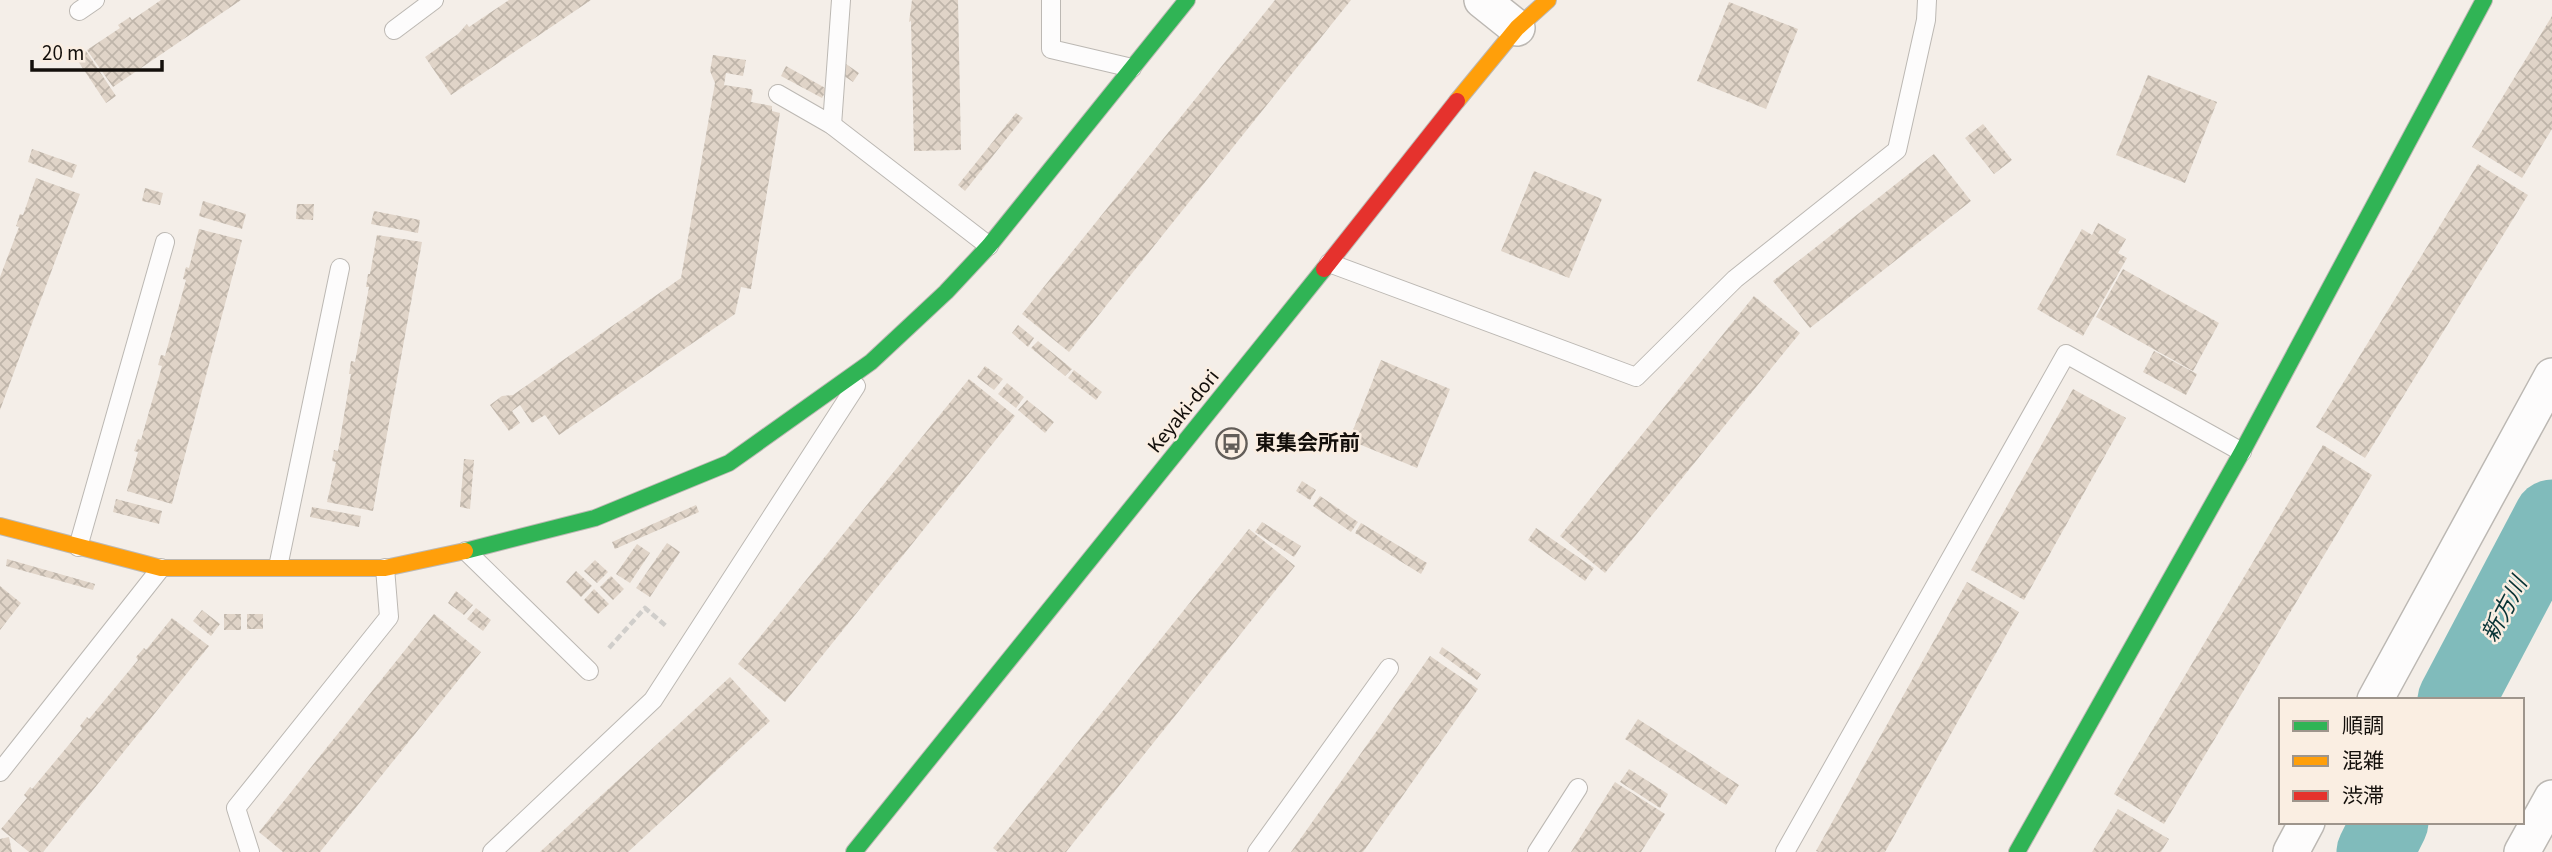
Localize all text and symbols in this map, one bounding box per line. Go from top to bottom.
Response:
scale bar [32,28,161,72]
text: 20 m [42,38,84,68]
street label: Keyaki-dori [1140,363,1226,459]
bus stop icon: 東集会所前 [1215,426,1249,460]
place label: 東集会所前 [1255,428,1360,458]
water label: 新方川 [2474,568,2537,647]
legend [2279,698,2524,824]
text: 順調 [2342,711,2384,741]
text: 混雑 [2342,746,2384,776]
text: 渋滞 [2342,781,2384,811]

